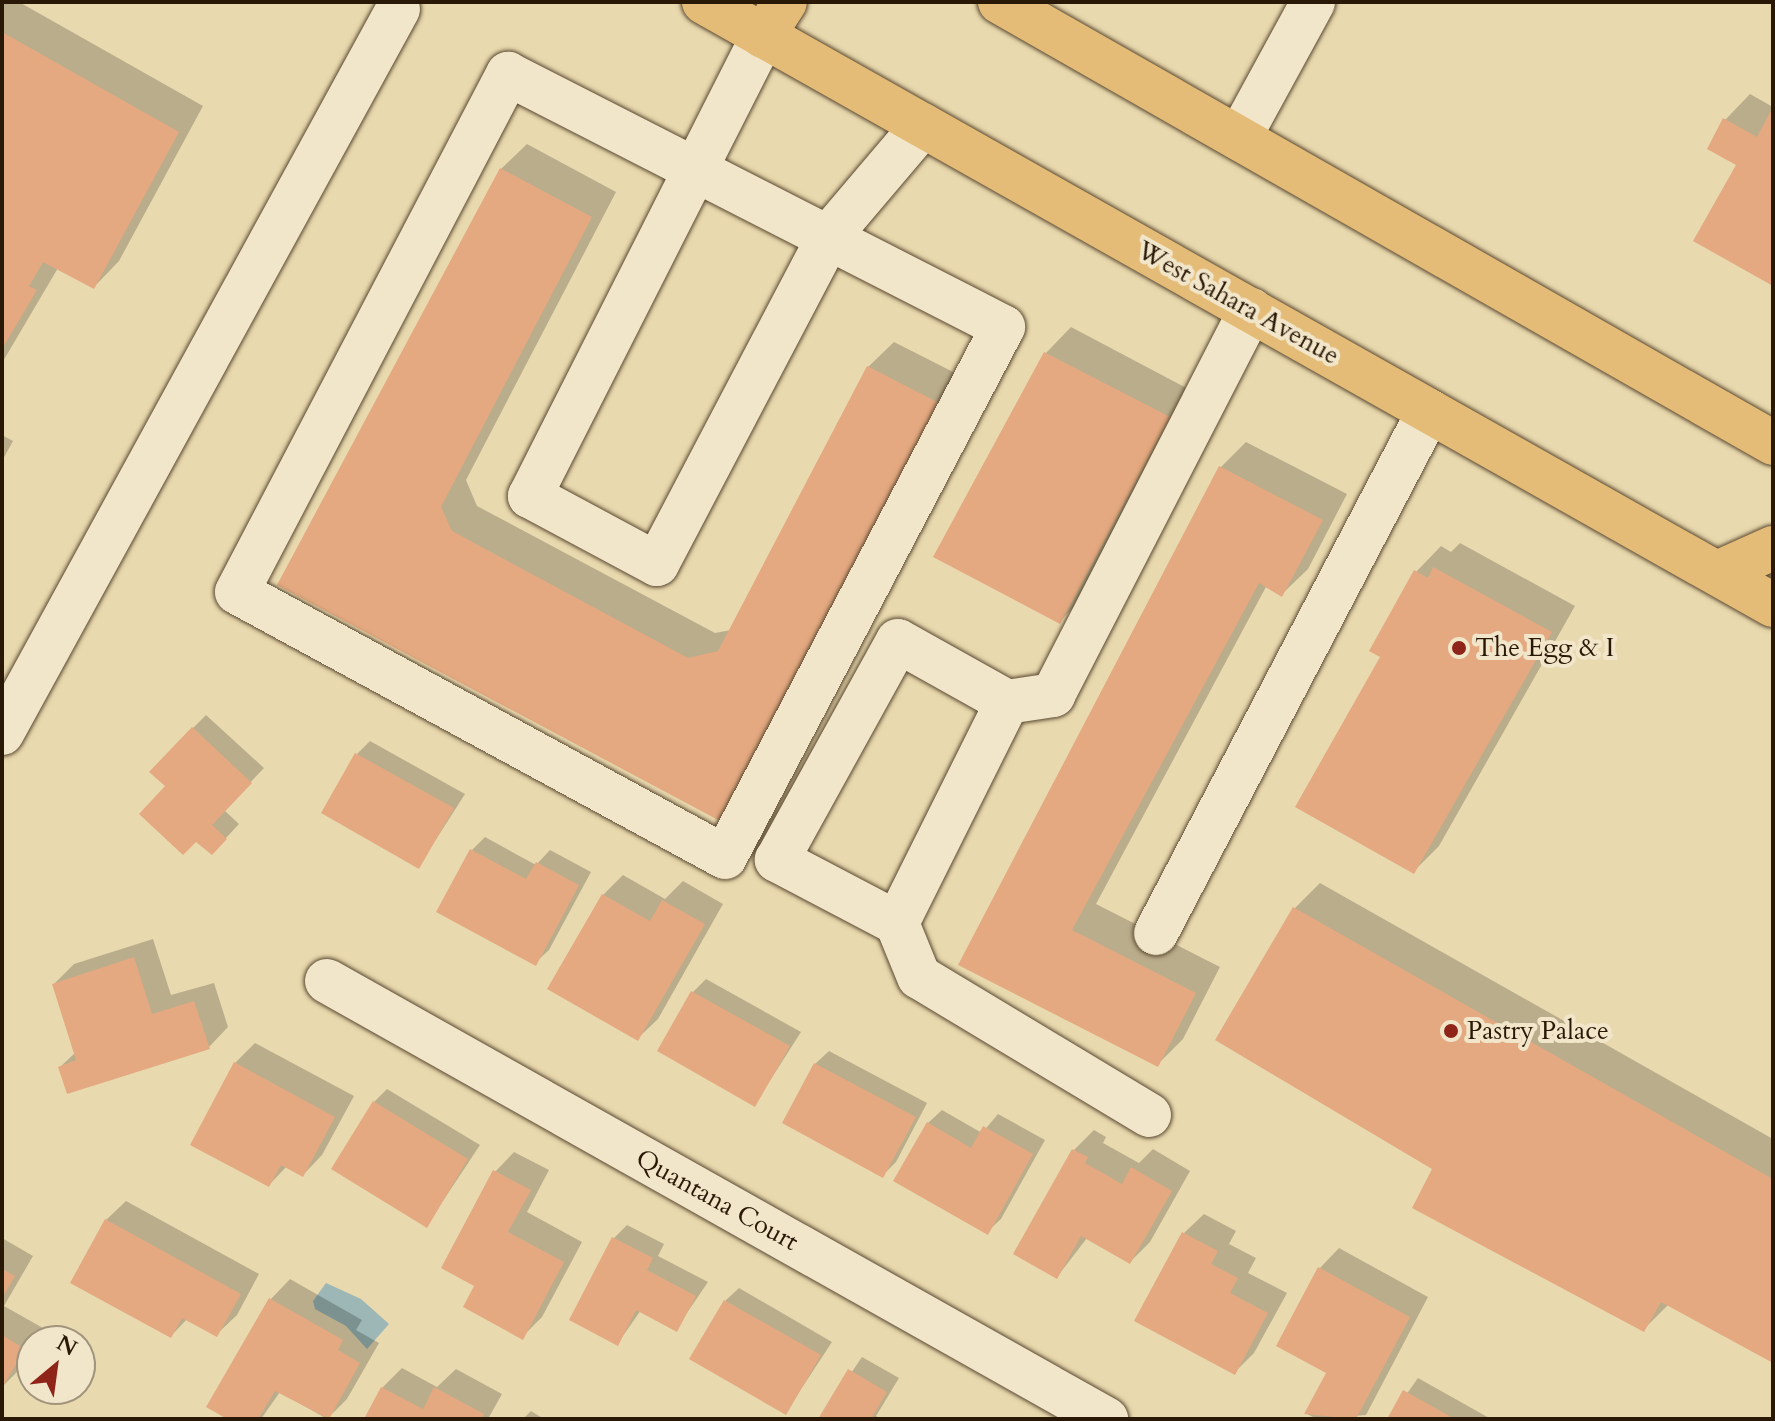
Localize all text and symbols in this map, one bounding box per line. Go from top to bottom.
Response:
street label: West Sahara Avenue [1132,235,1344,371]
place label: The Egg & I [1475,632,1614,664]
marker: The Egg & I [1450,639,1468,657]
place label: Pastry Palace [1467,1015,1609,1047]
marker: Pastry Palace [1442,1022,1460,1040]
street label: Quantana Court [630,1142,804,1258]
north arrow [16,1325,96,1405]
text: N [51,1328,82,1364]

